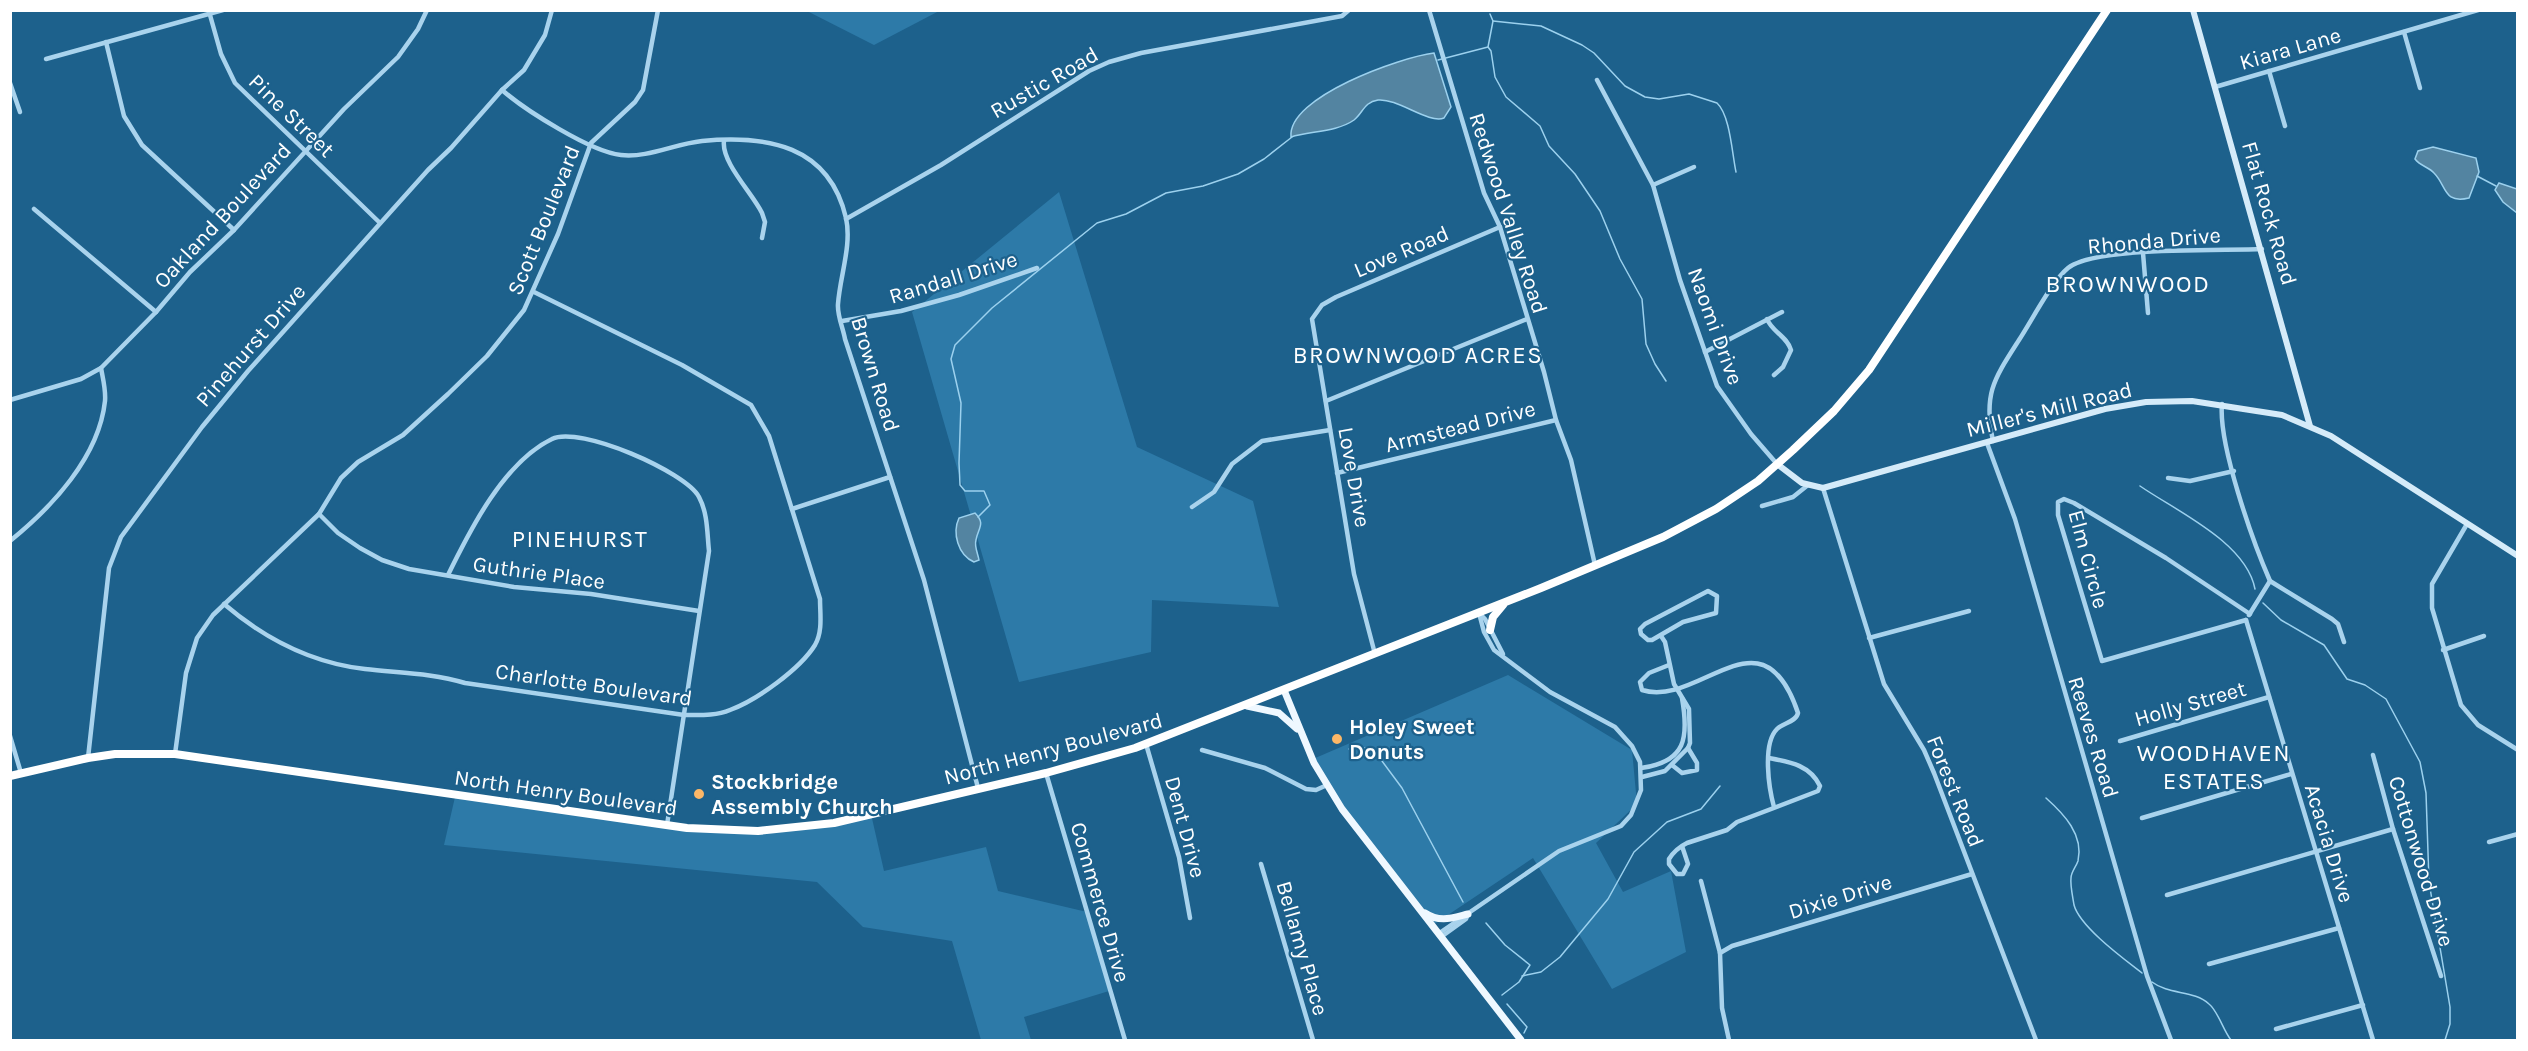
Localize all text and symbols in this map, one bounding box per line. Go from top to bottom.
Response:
street label: Kiara Lane [2237,22,2344,76]
street label: Rustic Road [986,42,1103,124]
street label: Pine Street [243,69,340,163]
street label: Redwood Valley Road [1463,110,1553,317]
street label: Oakland Boulevard [149,138,297,294]
street label: Flat Rock Road [2236,138,2302,288]
street label: Scott Boulevard [502,142,586,299]
street label: Love Road [1350,220,1453,284]
street label: Rhonda Drive [2086,222,2222,260]
street label: Randall Drive [886,246,1021,310]
street label: Naomi Drive [1682,264,1748,389]
district label: BROWNWOOD [2046,270,2210,298]
street label: Pinehurst Drive [190,279,311,412]
street label: Brown Road [845,314,905,435]
district label: BROWNWOOD ACRES [1293,341,1543,369]
street label: Miller's Mill Road [1964,377,2135,443]
street label: Armstead Drive [1382,396,1538,458]
street label: Love Drive [1332,425,1376,529]
street label: Elm Circle [2062,507,2114,611]
district label: PINEHURST [512,525,648,553]
street label: Guthrie Place [471,551,607,595]
street label: Charlotte Boulevard [494,658,694,712]
street label: Reeves Road [2062,673,2124,801]
street label: Holly Street [2131,676,2249,732]
street label: North Henry Boulevard [941,707,1165,791]
place label: Holey Sweet Donuts [1349,714,1475,765]
marker: Holey Sweet Donuts [1330,732,1344,746]
street label: Forest Road [1921,732,1989,851]
district label: WOODHAVEN ESTATES [2137,739,2291,795]
street label: North Henry Boulevard [453,764,679,822]
place label: Stockbridge Assembly Church [711,769,893,820]
street label: Cottonwood Drive [2383,773,2459,950]
street label: Dent Drive [1159,774,1211,881]
street label: Acacia Drive [2299,781,2359,906]
marker: Stockbridge Assembly Church [692,787,706,801]
street label: Commerce Drive [1065,819,1135,985]
street label: Dixie Drive [1785,869,1895,925]
street label: Bellamy Place [1270,878,1334,1018]

